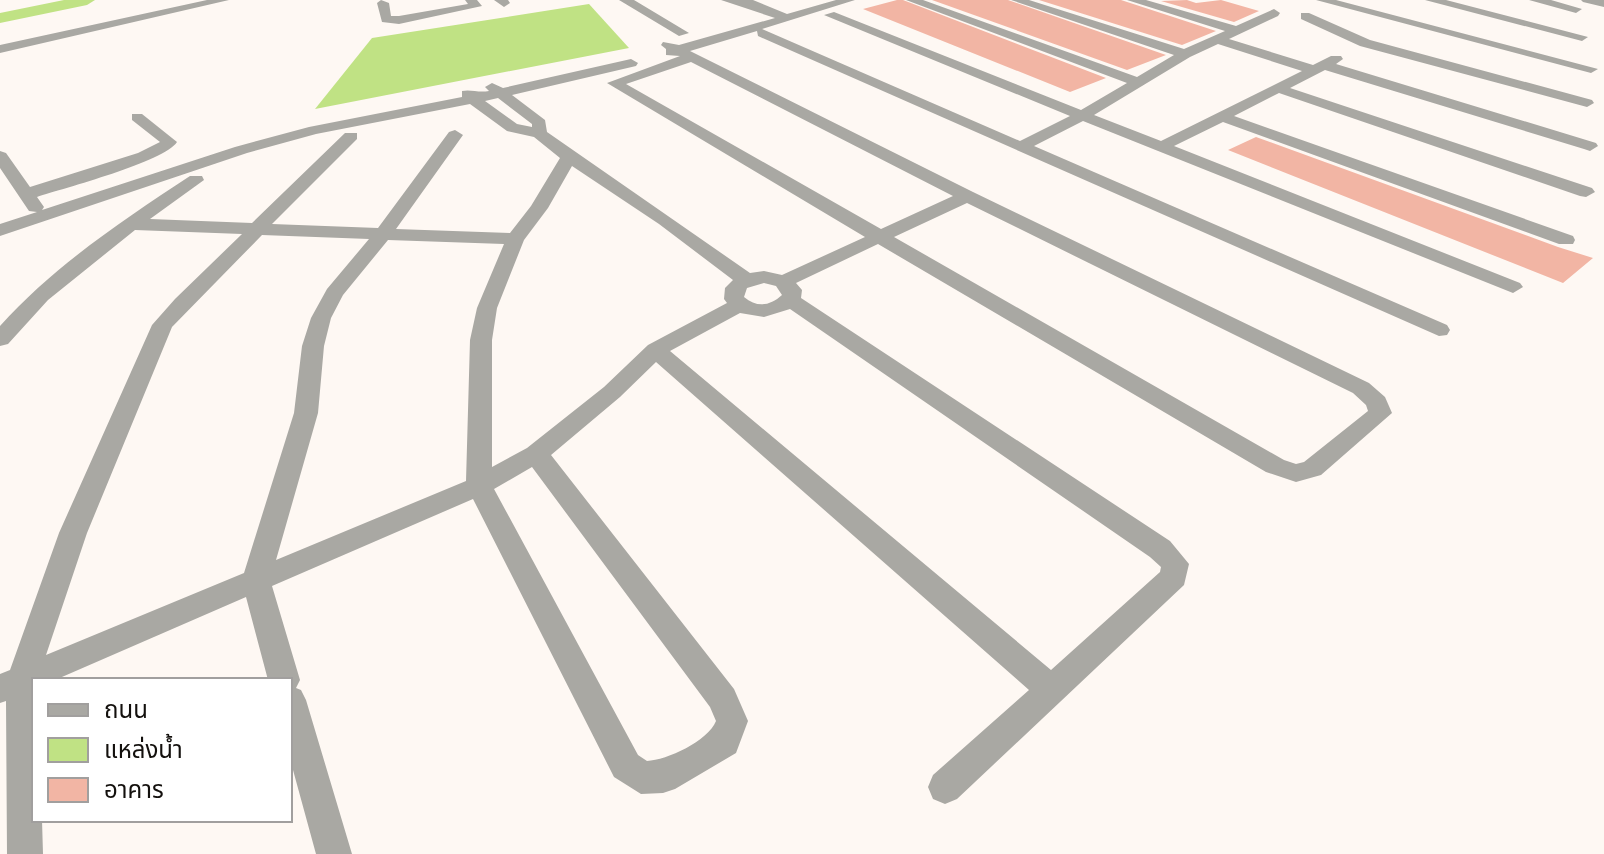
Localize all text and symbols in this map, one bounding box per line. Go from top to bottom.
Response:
legend [32,678,292,822]
text: ถนน [104,692,148,725]
text: แหล่งน้ำ [104,732,183,765]
text: อาคาร [104,772,164,805]

